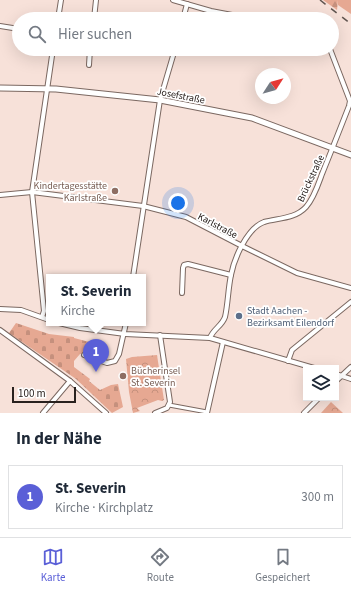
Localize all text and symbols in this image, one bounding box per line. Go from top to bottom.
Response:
search box [12,12,339,56]
icon: search [26,23,48,45]
text: Hier suchen [58,24,132,45]
north arrow [255,68,291,104]
street label: Josefstraße [156,84,206,107]
street label: Brückstraße [294,152,328,204]
place label: Kindertagesstätte Karlstraße [34,179,107,205]
marker: Kindertagesstätte Karlstraße [110,186,120,196]
your location [168,193,188,213]
street label: Karlstraße [195,210,240,242]
popup [46,274,146,326]
text: St. Severin [60,281,132,302]
text: Kirche [60,302,95,320]
place label: Stadt Aachen - Bezirksamt Eilendorf [247,304,335,330]
marker: Stadt Aachen - Bezirksamt Eilendorf [234,311,244,321]
pin: 1 [83,339,109,372]
place label: Bücherinsel St. Severin [131,364,181,390]
map controls [303,365,339,401]
button: layers [303,365,339,401]
marker: Bücherinsel St. Severin [118,371,128,381]
scale bar [12,385,76,404]
text: 100 m [18,386,46,401]
text: In der Nähe [16,427,102,451]
text: St. Severin [55,478,126,499]
text: 1 [27,488,33,506]
text: 300 m [301,488,334,506]
text: Kirche · Kirchplatz [55,499,153,517]
tab: Karte [41,546,65,585]
tab: Route [147,546,174,585]
tab: Gespeichert [255,546,310,585]

